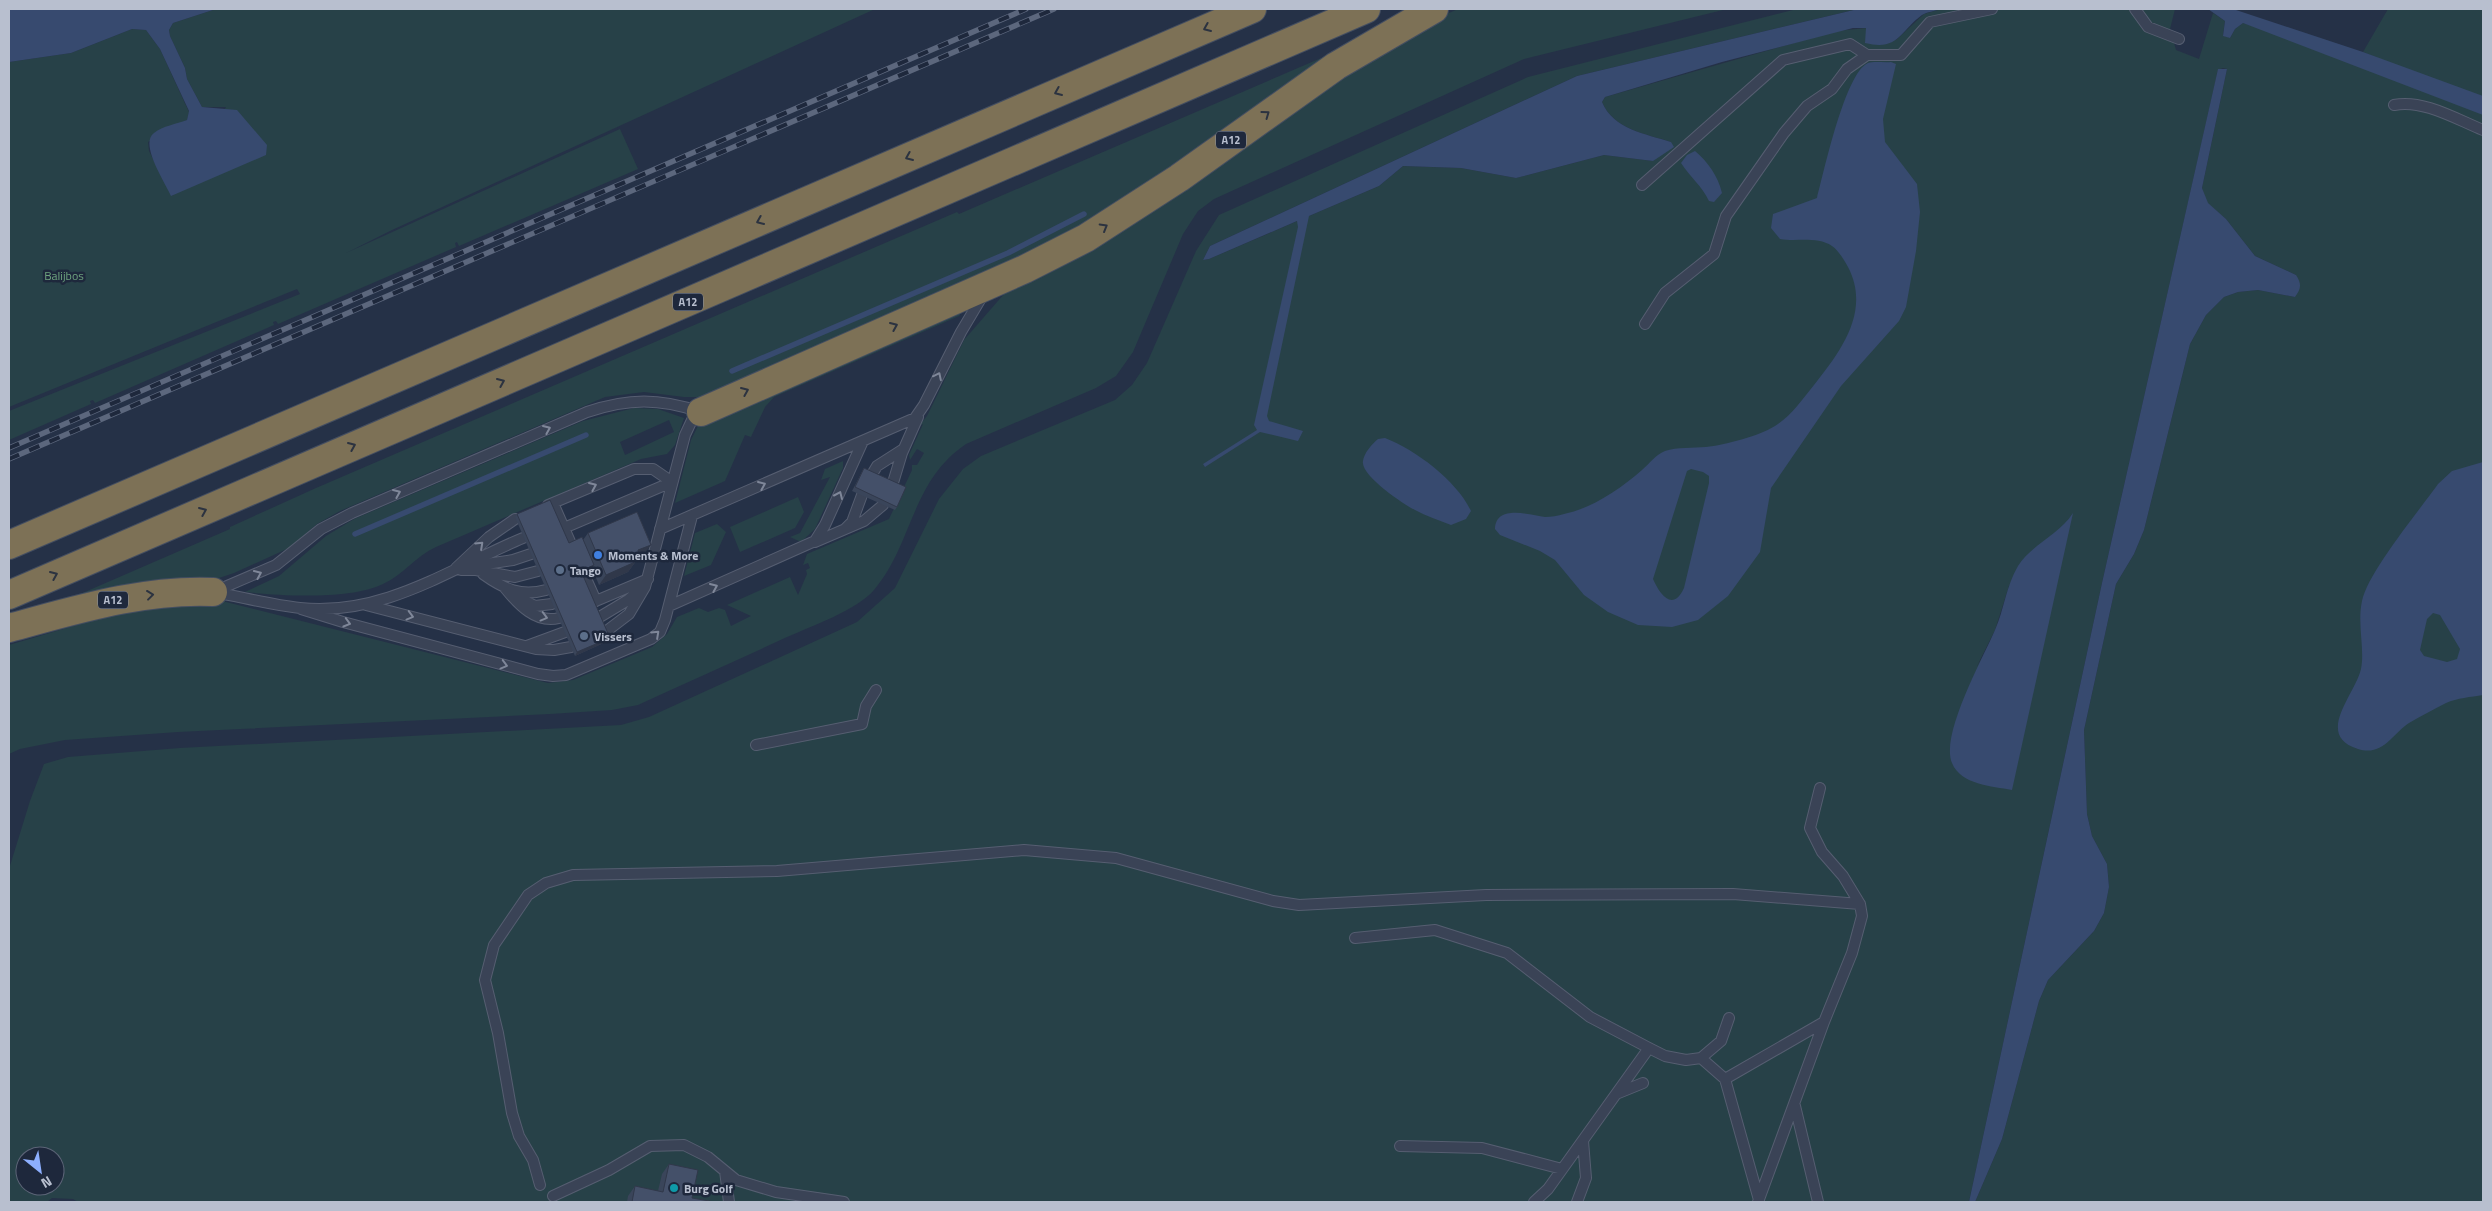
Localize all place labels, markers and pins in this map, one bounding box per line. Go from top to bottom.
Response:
place label: Moments & More [608,546,698,565]
marker: Moments & More [592,549,604,561]
place label: Tango [570,561,601,580]
marker: Tango [554,564,566,576]
place label: Vissers [594,627,632,646]
marker: Vissers [578,630,590,642]
place label: Burg Golf [684,1179,733,1198]
marker: Burg Golf [668,1182,680,1194]

